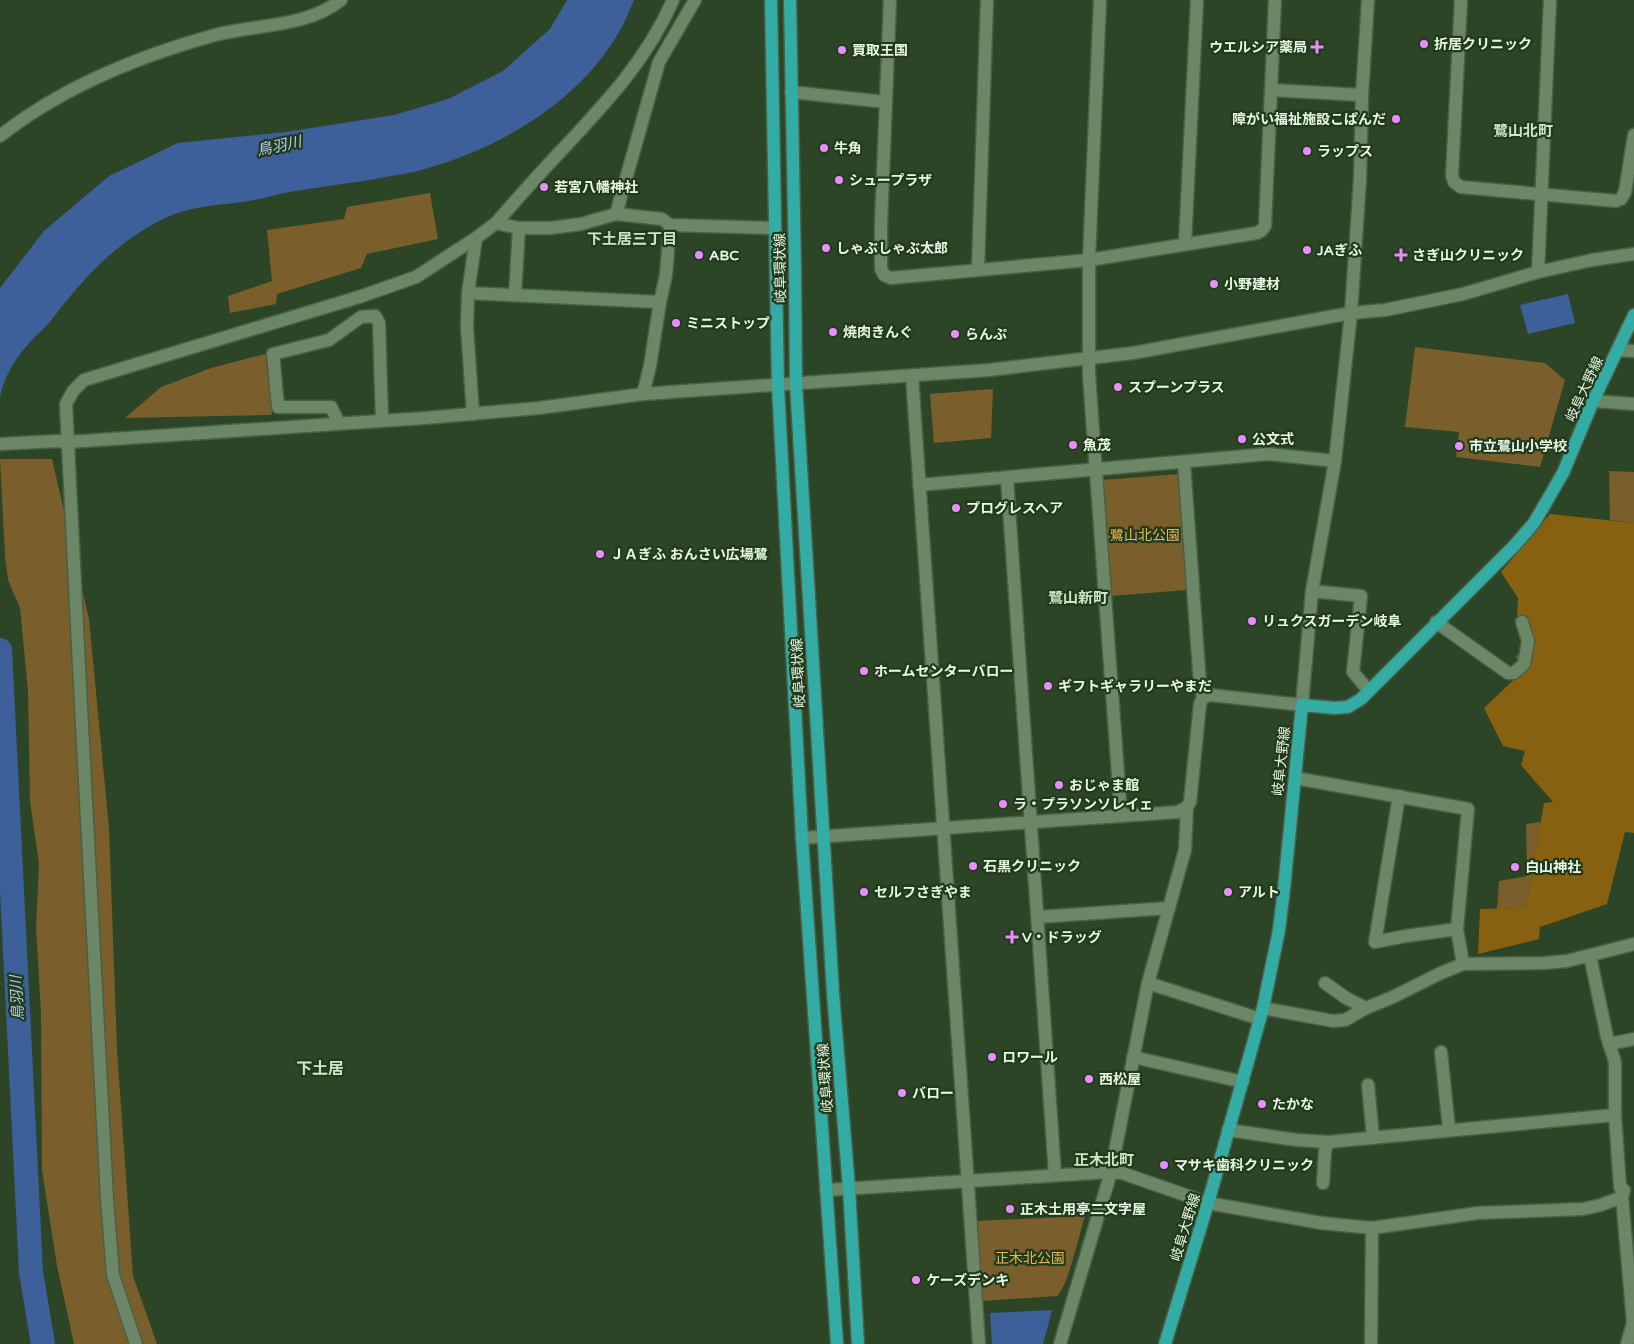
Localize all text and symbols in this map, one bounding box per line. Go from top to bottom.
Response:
place label: 折居クリニック [1434,36,1532,53]
marker: 折居クリニック [1418,38,1430,50]
place label: ウエルシア薬局 [1209,39,1307,56]
marker: ウエルシア薬局 [1311,41,1323,53]
place label: 買取王国 [852,42,908,59]
marker: 買取王国 [836,44,848,56]
place label: 障がい福祉施設こぱんだ [1232,111,1386,128]
marker: 障がい福祉施設こぱんだ [1390,113,1402,125]
district label: 鷺山北町 [1493,122,1553,140]
water label: 鳥羽川 [255,132,305,159]
place label: 牛角 [834,140,862,157]
marker: 牛角 [818,142,830,154]
place label: ラップス [1317,143,1373,160]
marker: ラップス [1301,145,1313,157]
place label: シュープラザ [849,172,932,189]
marker: シュープラザ [833,174,845,186]
place label: 若宮八幡神社 [554,179,638,196]
marker: 若宮八幡神社 [538,181,550,193]
district label: 下土居三丁目 [587,230,677,248]
street label: 岐阜環状線 [771,233,790,303]
place label: しゃぶしゃぶ太郎 [836,240,948,257]
marker: しゃぶしゃぶ太郎 [820,242,832,254]
place label: JAぎふ [1316,242,1362,259]
marker: JAぎふ [1301,244,1313,256]
place label: ABC [709,247,739,264]
place label: さぎ山クリニック [1412,247,1524,264]
marker: さぎ山クリニック [1394,248,1408,262]
marker: ABC [693,249,705,261]
place label: 小野建材 [1224,276,1280,293]
marker: 小野建材 [1208,278,1220,290]
place label: ミニストップ [686,315,770,332]
marker: ミニストップ [670,317,682,329]
place label: 焼肉きんぐ [843,324,913,341]
marker: 焼肉きんぐ [827,326,839,338]
place label: らんぷ [965,326,1007,343]
marker: らんぷ [949,328,961,340]
street label: 岐阜大野線 [1562,354,1607,425]
place label: スプーンプラス [1128,379,1225,396]
marker: スプーンプラス [1112,381,1124,393]
place label: 公文式 [1252,431,1294,448]
marker: 公文式 [1236,433,1248,445]
place label: 魚茂 [1083,437,1111,454]
place label: 市立鷺山小学校 [1469,438,1567,455]
marker: 魚茂 [1067,439,1079,451]
marker: 市立鷺山小学校 [1453,440,1465,452]
place label: プログレスヘア [966,500,1063,517]
marker: プログレスヘア [950,502,962,514]
park label: 鷺山北公園 [1110,527,1180,544]
place label: ＪＡぎふ おんさい広場鷺 [610,546,768,563]
marker: ＪＡぎふ おんさい広場鷺 [594,548,606,560]
district label: 鷺山新町 [1048,589,1108,607]
place label: リュクスガーデン岐阜 [1262,613,1402,630]
marker: リュクスガーデン岐阜 [1246,615,1258,627]
street label: 岐阜環状線 [788,638,809,708]
place label: ホームセンターバロー [874,663,1013,680]
marker: ホームセンターバロー [858,665,870,677]
place label: ギフトギャラリーやまだ [1058,678,1212,695]
marker: ギフトギャラリーやまだ [1042,680,1054,692]
street label: 岐阜大野線 [1269,725,1294,797]
place label: おじゃま館 [1069,777,1139,794]
marker: おじゃま館 [1053,779,1065,791]
place label: ラ・プラソンソレイェ [1013,796,1153,813]
marker: ラ・プラソンソレイェ [997,798,1009,810]
place label: 石黒クリニック [983,858,1081,875]
place label: 白山神社 [1525,859,1581,876]
marker: 石黒クリニック [967,860,979,872]
marker: 白山神社 [1509,861,1521,873]
place label: セルフさぎやま [874,884,972,901]
place label: アルト [1238,884,1280,901]
marker: セルフさぎやま [858,886,870,898]
marker: アルト [1222,886,1234,898]
place label: V・ドラッグ [1022,929,1102,946]
marker: V・ドラッグ [1006,931,1018,943]
water label: 鳥羽川 [7,973,27,1021]
street label: 岐阜環状線 [815,1042,836,1113]
place label: ロワール [1002,1049,1058,1066]
marker: ロワール [986,1051,998,1063]
district label: 下土居 [296,1059,344,1079]
place label: 西松屋 [1099,1071,1141,1088]
marker: 西松屋 [1083,1073,1095,1085]
place label: バロー [912,1085,954,1102]
marker: バロー [896,1087,908,1099]
place label: たかな [1272,1096,1314,1113]
marker: たかな [1256,1098,1268,1110]
district label: 正木北町 [1074,1151,1134,1169]
place label: マサキ歯科クリニック [1174,1157,1314,1174]
marker: マサキ歯科クリニック [1158,1159,1170,1171]
street label: 岐阜大野線 [1167,1191,1204,1263]
place label: 正木土用亭二文字屋 [1020,1201,1146,1218]
marker: 正木土用亭二文字屋 [1004,1203,1016,1215]
park label: 正木北公園 [995,1250,1065,1267]
place label: ケーズデンキ [926,1272,1009,1289]
marker: ケーズデンキ [910,1274,922,1286]

